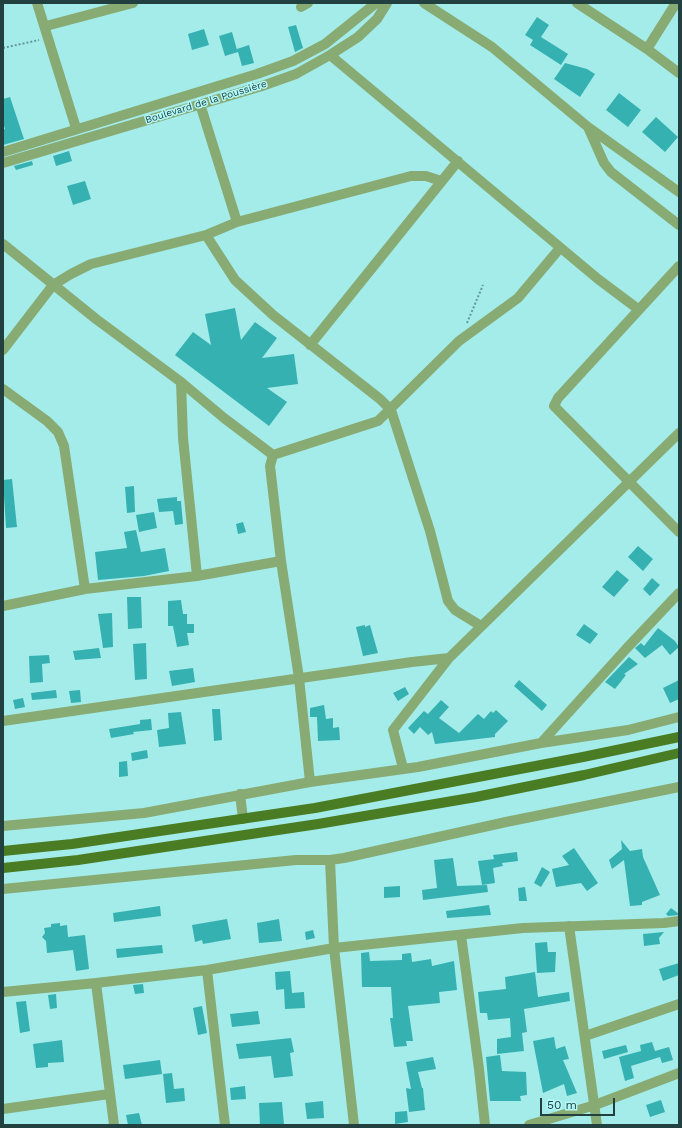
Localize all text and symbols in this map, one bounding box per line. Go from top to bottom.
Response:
street label: Boulevard de la Poussière [144,78,268,126]
scale bar [542,1090,617,1116]
text: 50 m [547,1098,577,1112]

